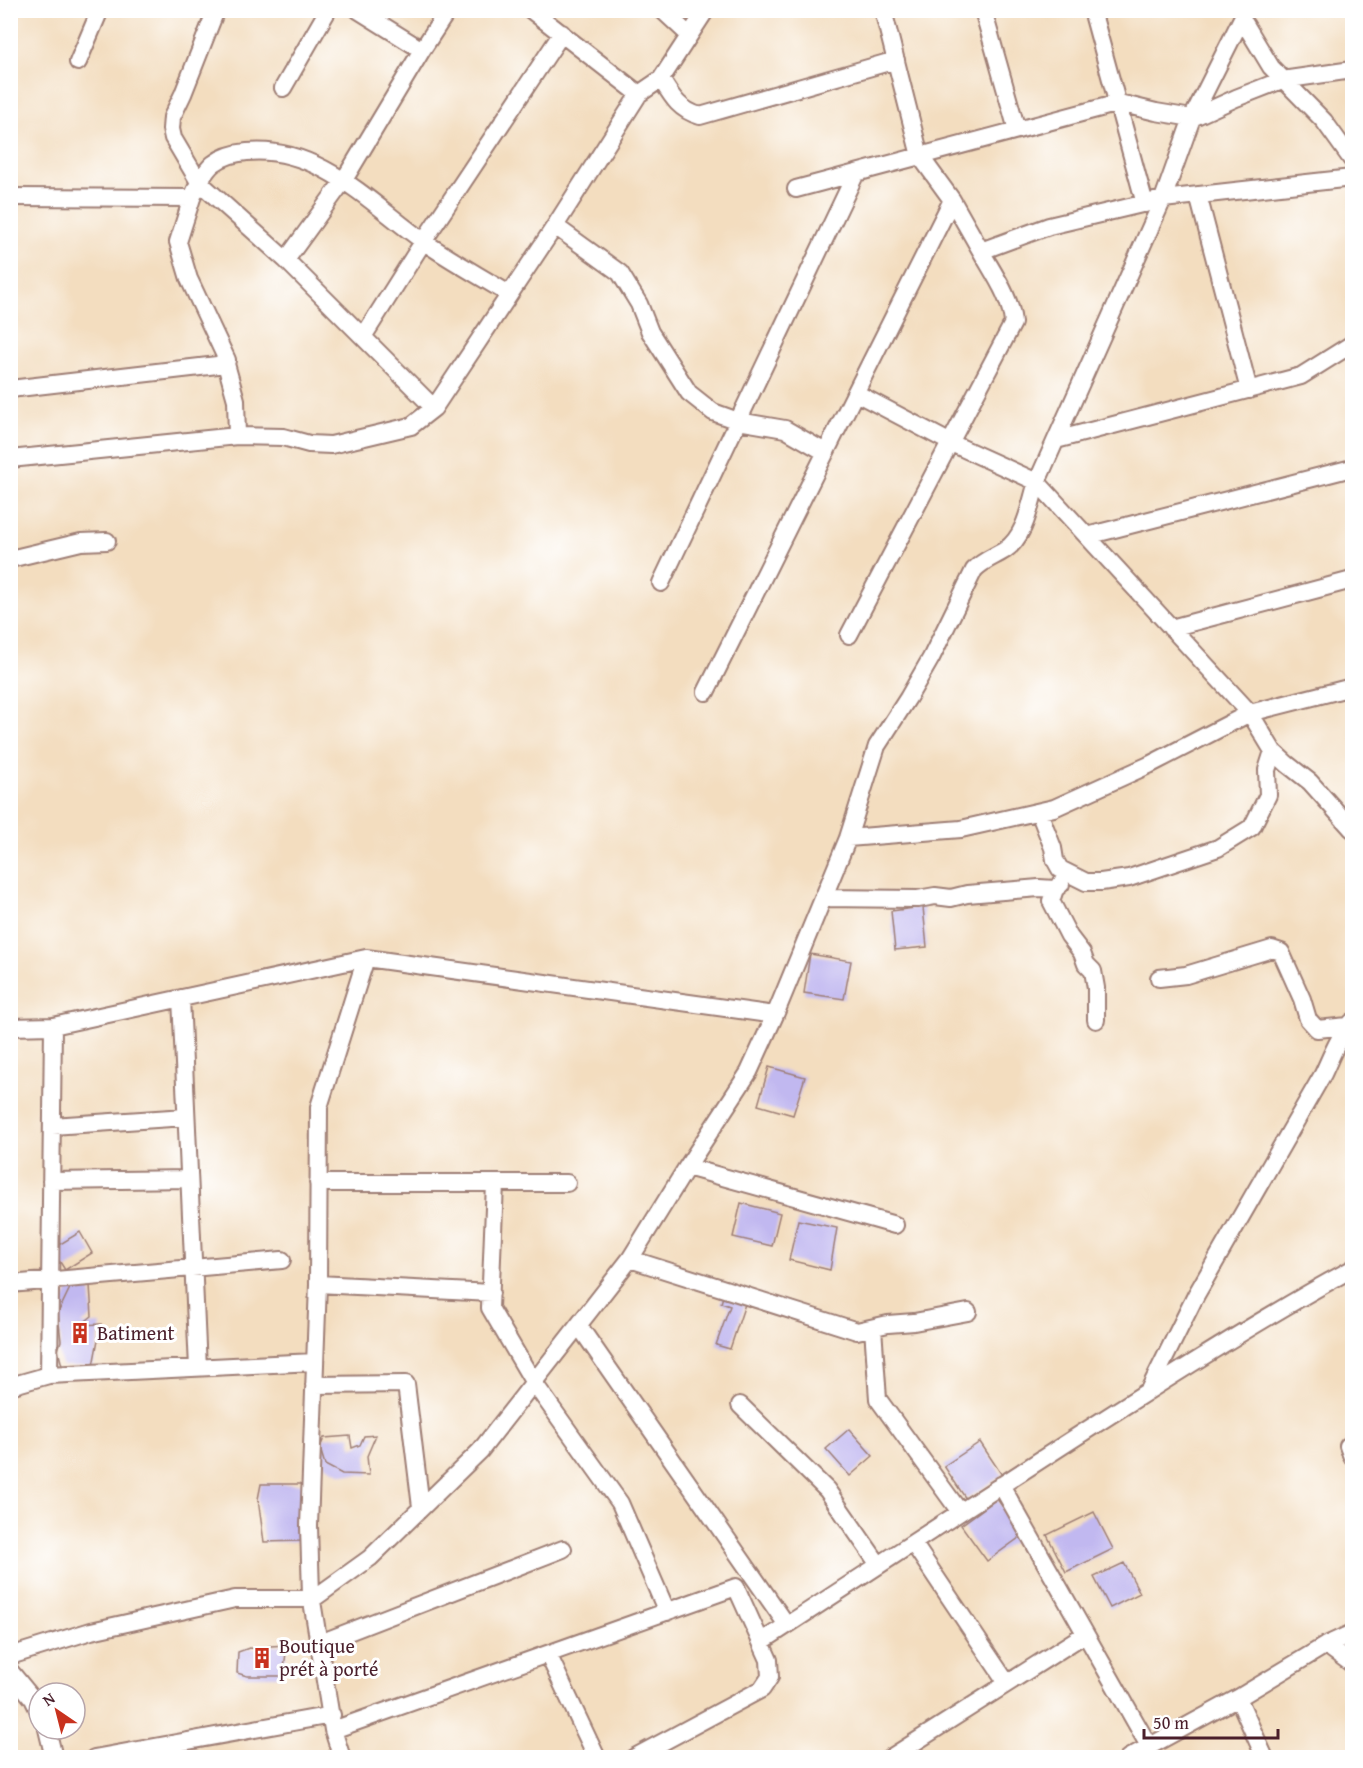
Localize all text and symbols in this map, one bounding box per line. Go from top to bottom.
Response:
place label: Batiment [97,1318,174,1347]
building icon: Batiment [68,1321,92,1345]
place label: Boutique prét à porté [279,1631,378,1683]
building icon: Boutique prét à porté [250,1646,274,1670]
north arrow [27,1681,87,1741]
text: N [37,1686,60,1712]
scale bar [1144,1702,1278,1740]
text: 50 m [1153,1709,1189,1736]

